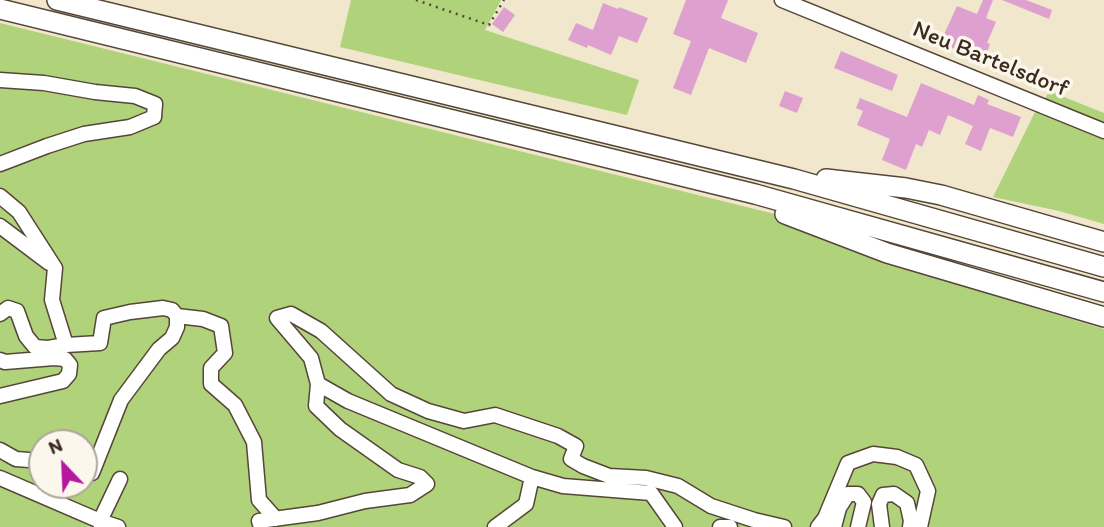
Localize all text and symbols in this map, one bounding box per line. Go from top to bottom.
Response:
street label: Neu Bartelsdorf [908,16,1072,104]
north arrow [28,429,98,499]
text: N [45,433,66,459]

